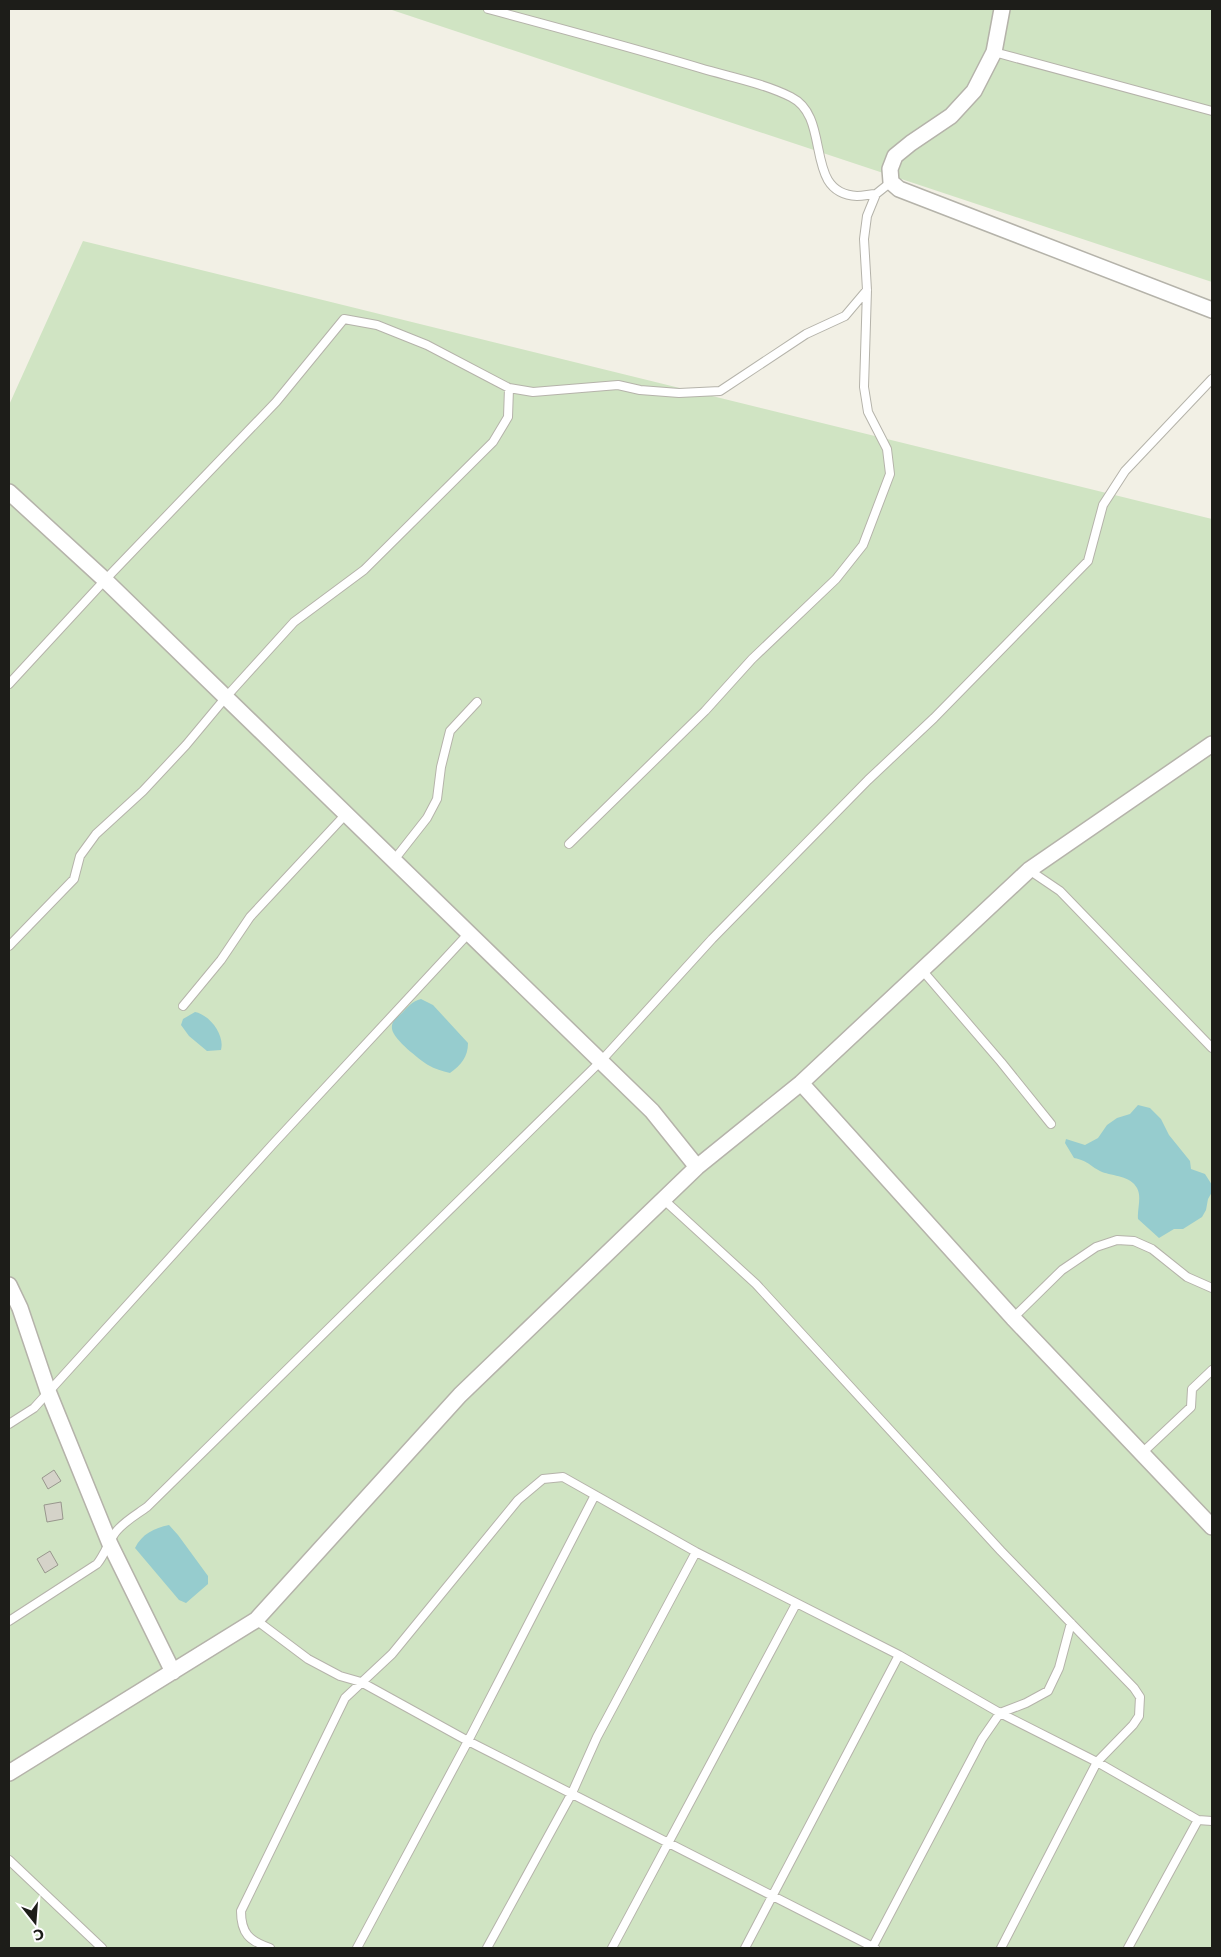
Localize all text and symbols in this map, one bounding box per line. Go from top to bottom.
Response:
north arrow [10,1897,60,1947]
text: С [32,1925,46,1944]

